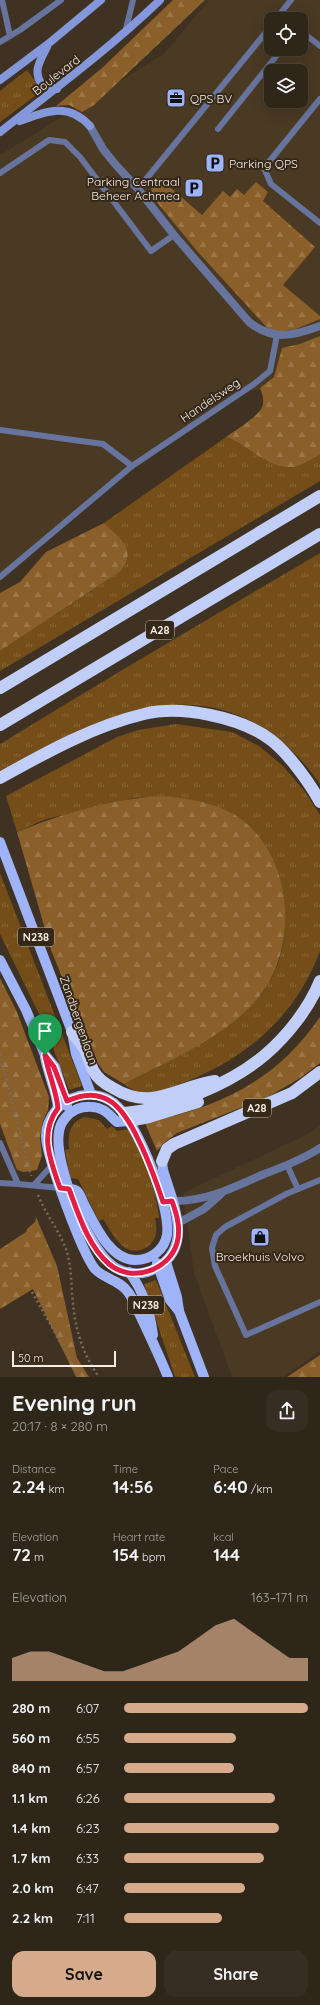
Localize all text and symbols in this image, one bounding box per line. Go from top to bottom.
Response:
map controls [264,12,308,108]
button: locate [264,12,308,56]
street label: Boulevard [29,52,83,98]
button: layers [264,64,308,108]
office icon: QPS BV [165,87,187,109]
place label: QPS BV [190,91,232,106]
parking icon: Parking QPS [204,152,226,174]
place label: Parking QPS [229,156,298,171]
place label: Parking Centraal Beheer Achmea [87,174,180,203]
parking icon: Parking Centraal Beheer Achmea [183,177,205,199]
street label: Handelsweg [177,375,243,425]
road number: A28 [146,621,174,639]
road number: N238 [18,928,54,946]
street label: Zandbergenlaan [57,974,101,1066]
pin [28,1014,62,1055]
icon: arrive [34,1020,56,1042]
road number: A28 [243,1099,271,1117]
shop icon: Broekhuis Volvo [249,1226,271,1248]
place label: Broekhuis Volvo [216,1249,304,1264]
road number: N238 [128,1296,164,1314]
scale bar [12,1349,116,1368]
text: 50 m [18,1351,44,1365]
text: Evening run [12,1389,137,1417]
button: share [266,1390,308,1432]
text: 20:17 · 8 × 280 m [12,1418,108,1434]
text: Distance [12,1462,56,1476]
text: Time [113,1462,138,1476]
text: Pace [213,1462,238,1476]
text: 2.24 [12,1476,46,1497]
text: 14:56 [113,1476,153,1497]
text: 6:40 [213,1476,248,1497]
text: km [46,1482,65,1496]
text: /km [248,1482,272,1496]
text: Elevation [12,1530,58,1544]
text: Heart rate [113,1530,165,1544]
text: kcal [213,1530,234,1544]
text: 72 [12,1544,31,1565]
text: 154 [113,1544,139,1565]
text: 144 [213,1544,240,1565]
text: m [31,1550,44,1564]
text: bpm [139,1550,165,1564]
text: Elevation [12,1589,67,1605]
text: 163–171 m [251,1589,308,1605]
text: 280 m [12,1700,50,1716]
text: 6:07 [76,1700,99,1716]
text: 560 m [12,1730,50,1746]
text: 6:55 [76,1730,100,1746]
text: 840 m [12,1760,50,1776]
text: 6:57 [76,1760,99,1776]
text: 1.1 km [12,1790,48,1806]
text: 6:26 [76,1790,100,1806]
text: 1.4 km [12,1820,51,1836]
text: 6:23 [76,1820,99,1836]
text: 1.7 km [12,1850,50,1866]
text: 6:33 [76,1850,99,1866]
text: 2.0 km [12,1880,54,1896]
text: 6:47 [76,1880,99,1896]
text: 2.2 km [12,1910,53,1926]
text: 7:11 [76,1910,95,1926]
button: Save [12,1951,156,1997]
button: Share [164,1951,308,1997]

